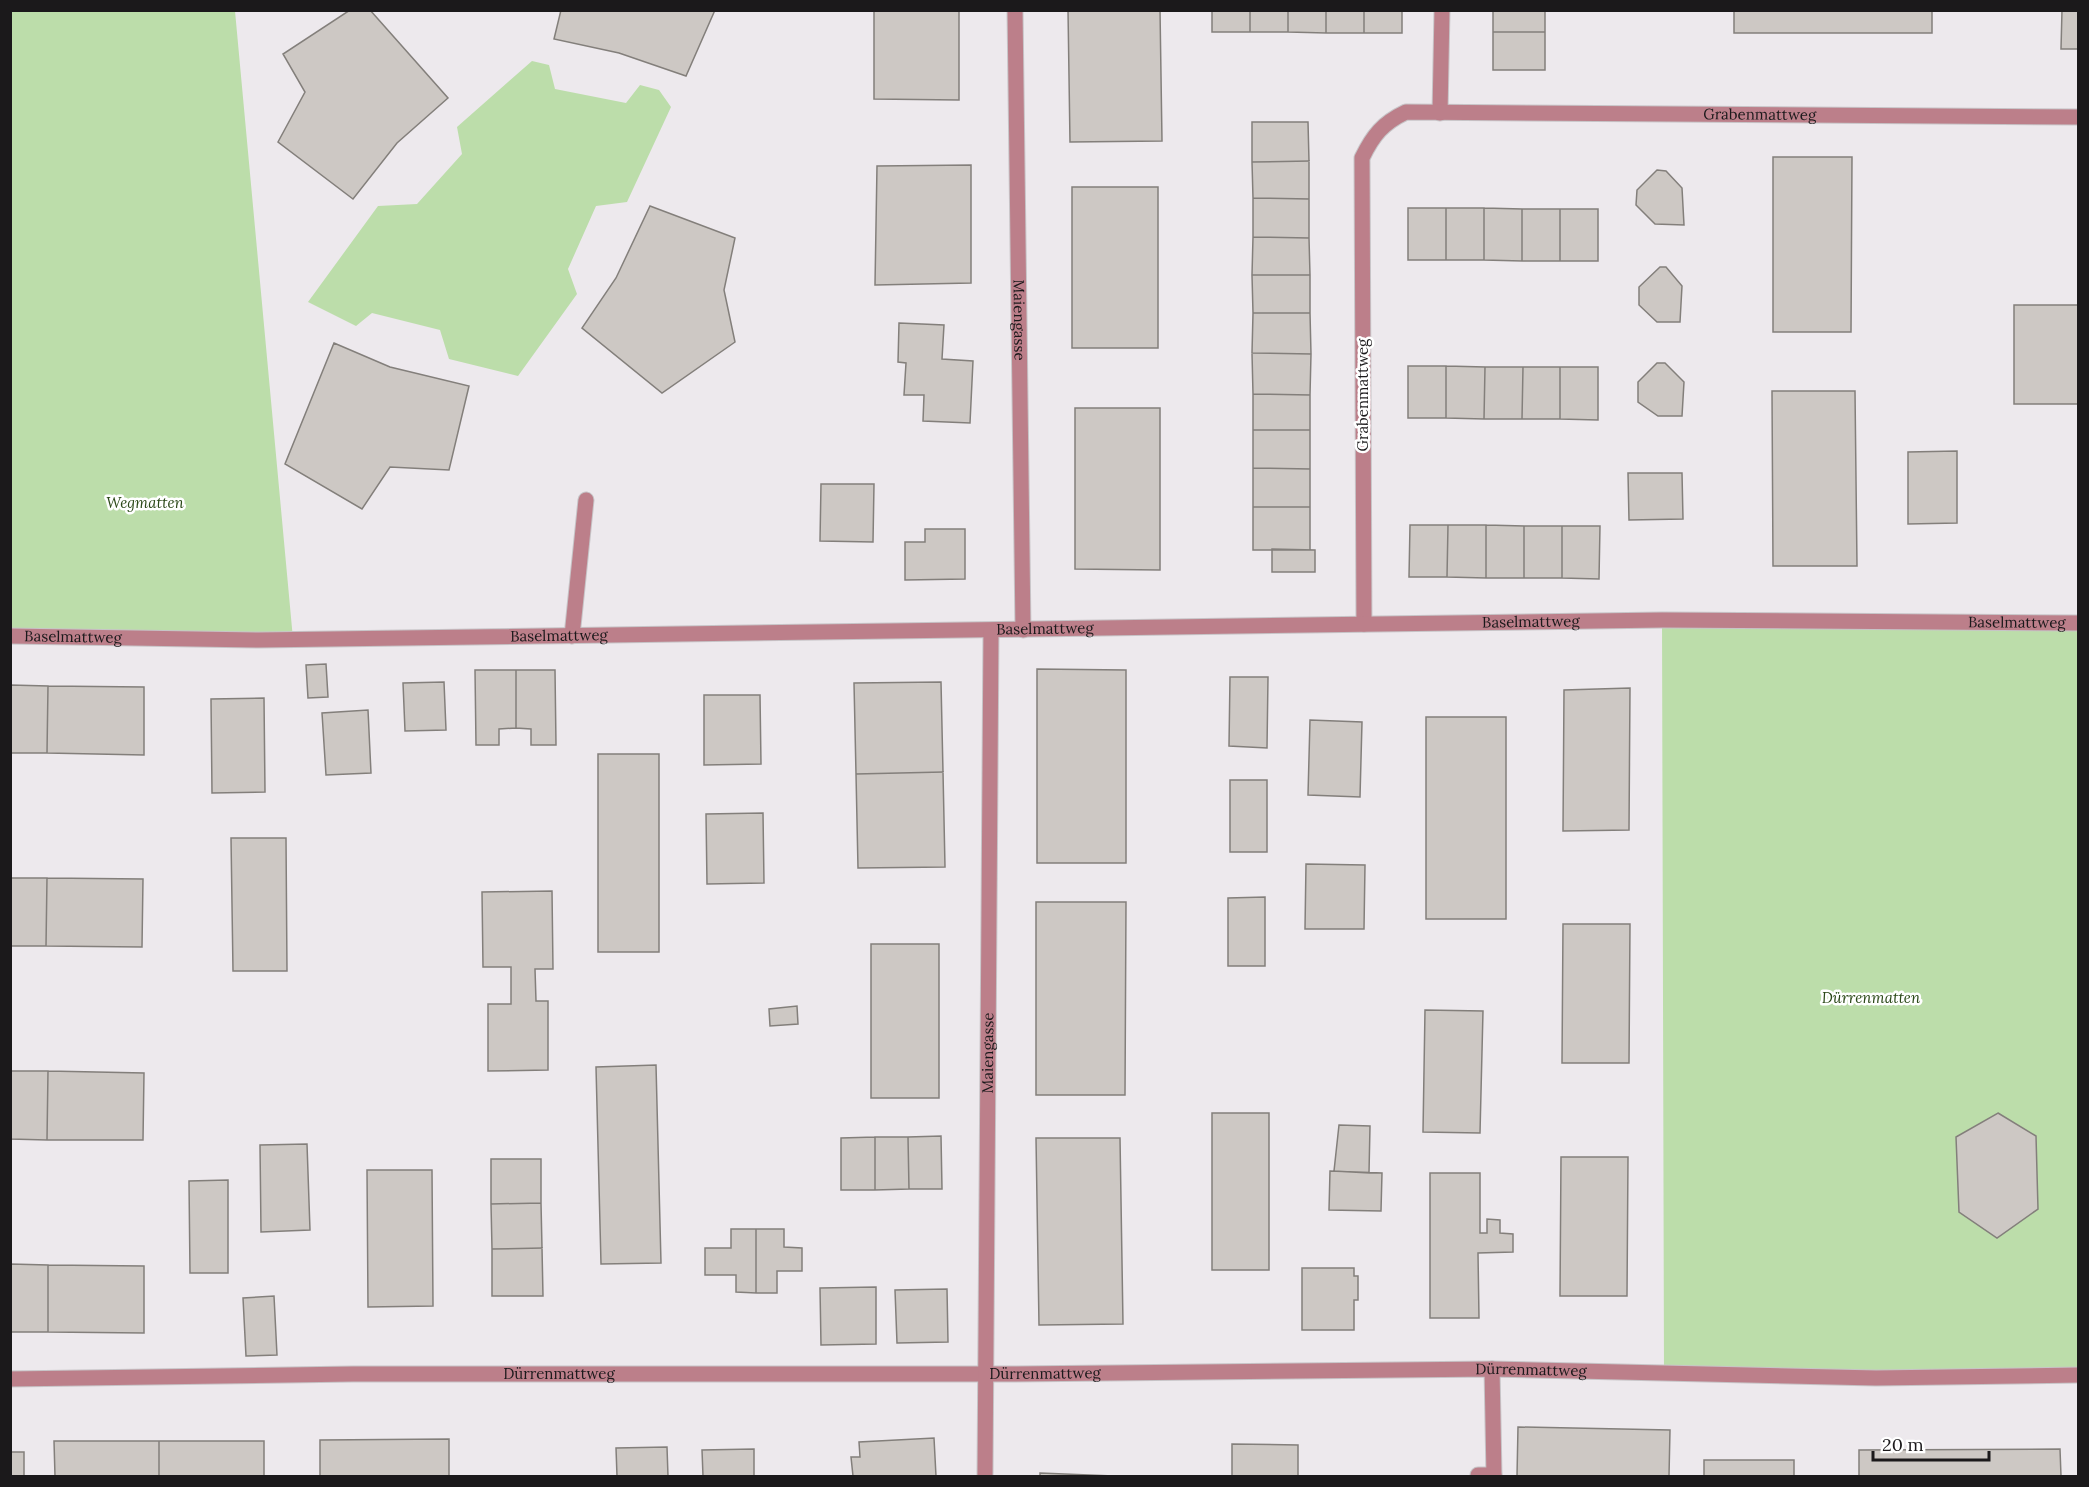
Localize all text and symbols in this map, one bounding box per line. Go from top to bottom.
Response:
street label: Grabenmattweg [1703,104,1817,124]
street label: Maiengasse [1009,279,1030,361]
street label: Grabenmattweg [1353,338,1372,451]
park label: Wegmatten [106,493,185,512]
street label: Baselmattweg [1482,611,1580,632]
street label: Baselmattweg [1968,612,2066,632]
street label: Baselmattweg [996,618,1095,638]
street label: Baselmattweg [510,625,609,645]
street label: Baselmattweg [24,626,123,647]
park label: Dürrenmatten [1822,988,1921,1007]
street label: Maiengasse [978,1012,997,1094]
street label: Dürrenmattweg [1475,1359,1588,1380]
street label: Dürrenmattweg [989,1363,1102,1383]
street label: Dürrenmattweg [503,1364,616,1383]
scale bar [1873,1424,1988,1462]
text: 20 m [1882,1433,1924,1456]

